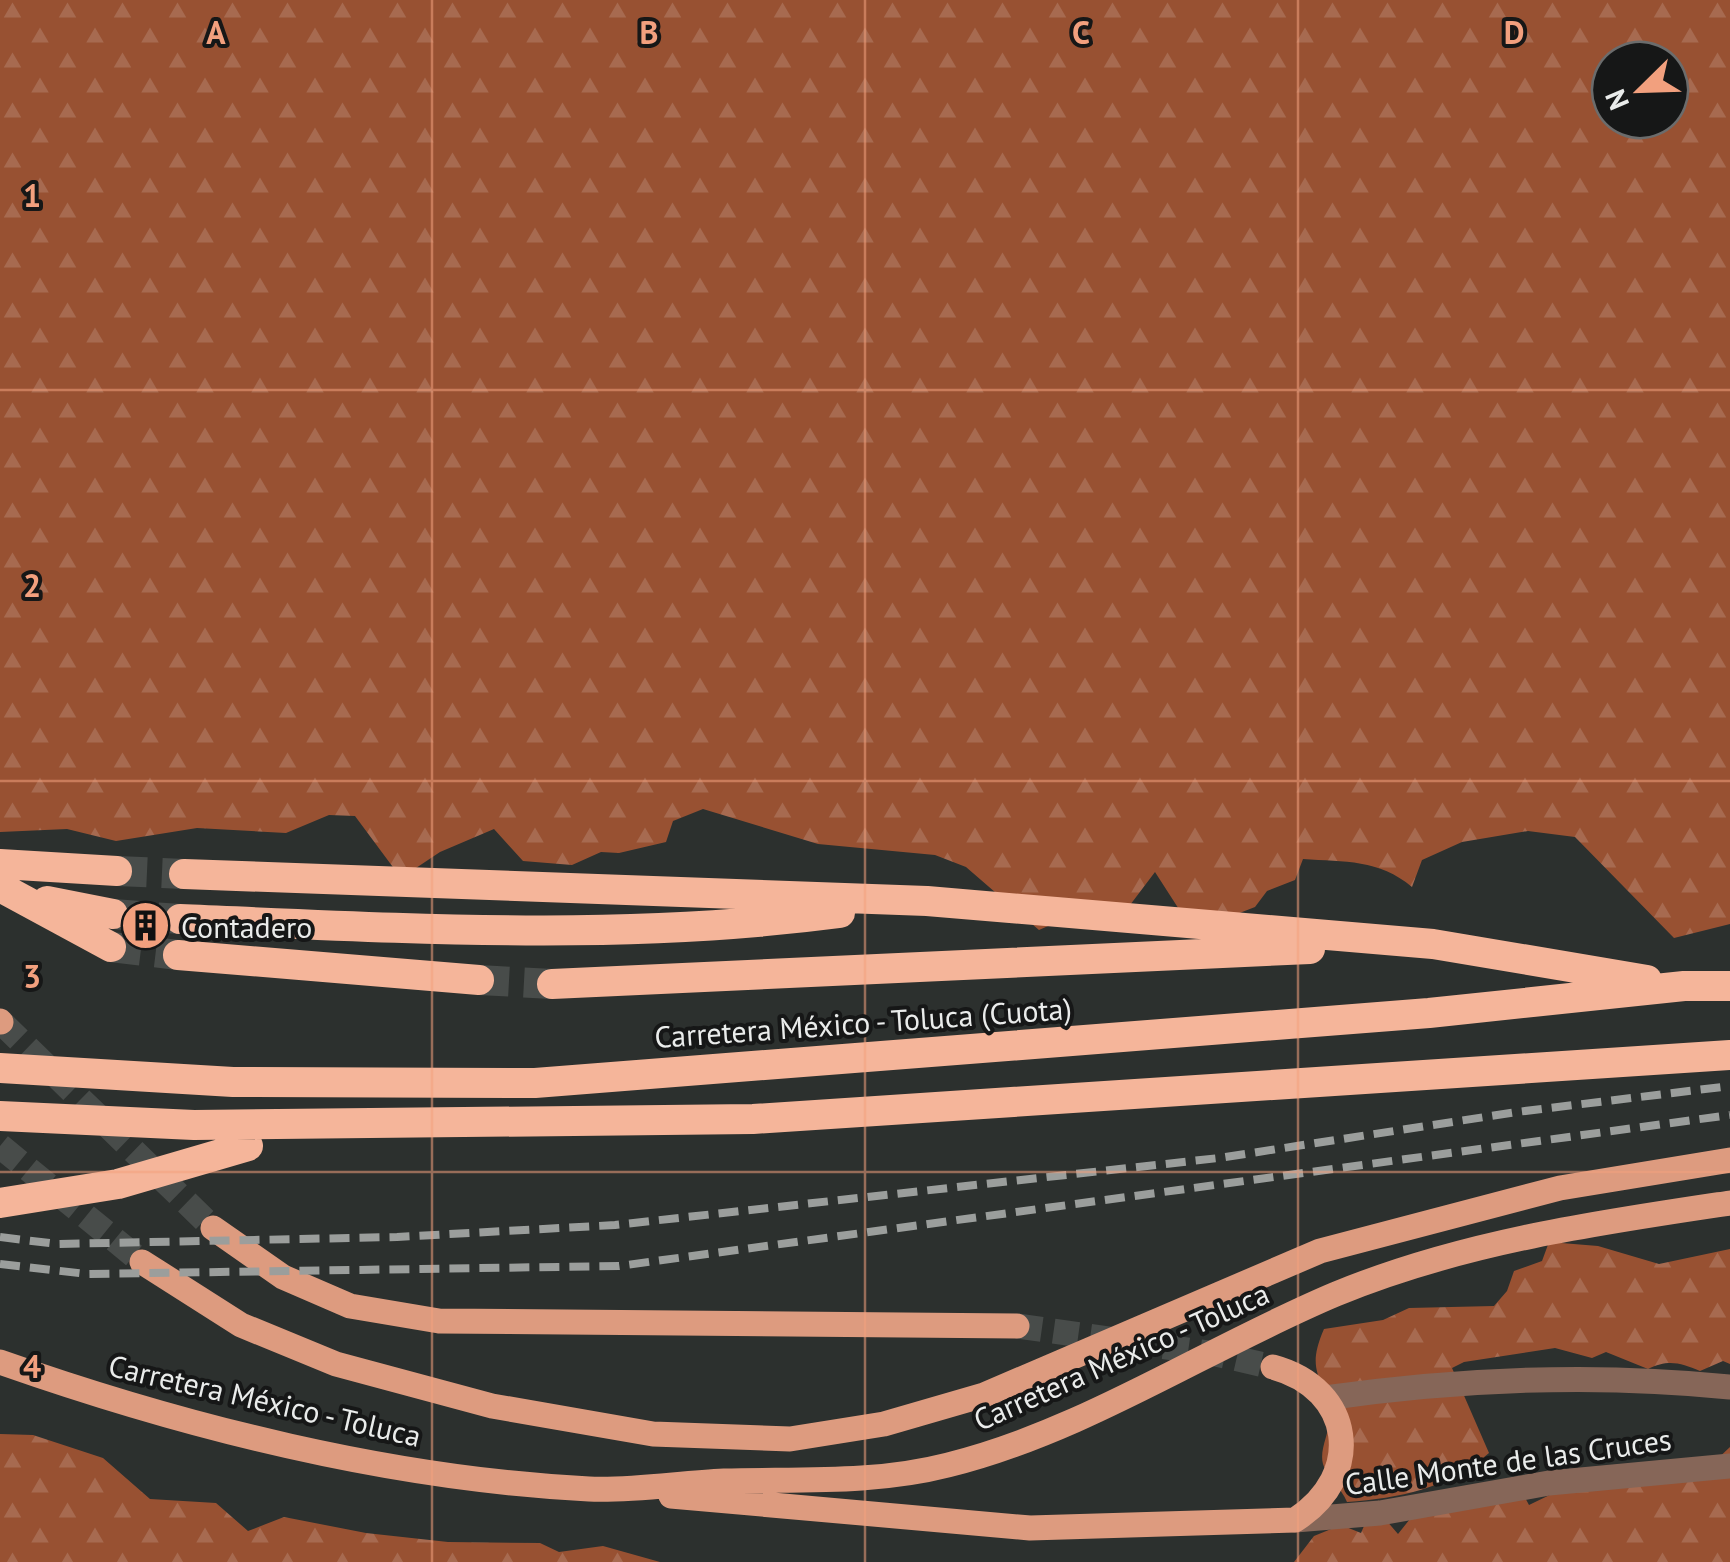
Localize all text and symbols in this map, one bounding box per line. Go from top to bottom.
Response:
text: A [206,11,226,53]
text: B [640,11,658,53]
text: C [1072,11,1090,53]
text: D [1504,11,1524,53]
north arrow [1590,40,1690,140]
text: N [1596,84,1637,116]
text: 1 [23,174,41,216]
text: 2 [23,564,41,606]
building icon: Contadero [120,900,172,952]
place label: Contadero [181,907,312,946]
text: 3 [23,955,41,997]
street label: Carretera México - Toluca (Cuota) [653,988,1073,1056]
street label: Carretera México - Toluca [967,1273,1275,1439]
text: 4 [23,1345,41,1387]
street label: Carretera México - Toluca [105,1345,425,1455]
street label: Calle Monte de las Cruces [1342,1419,1674,1503]

